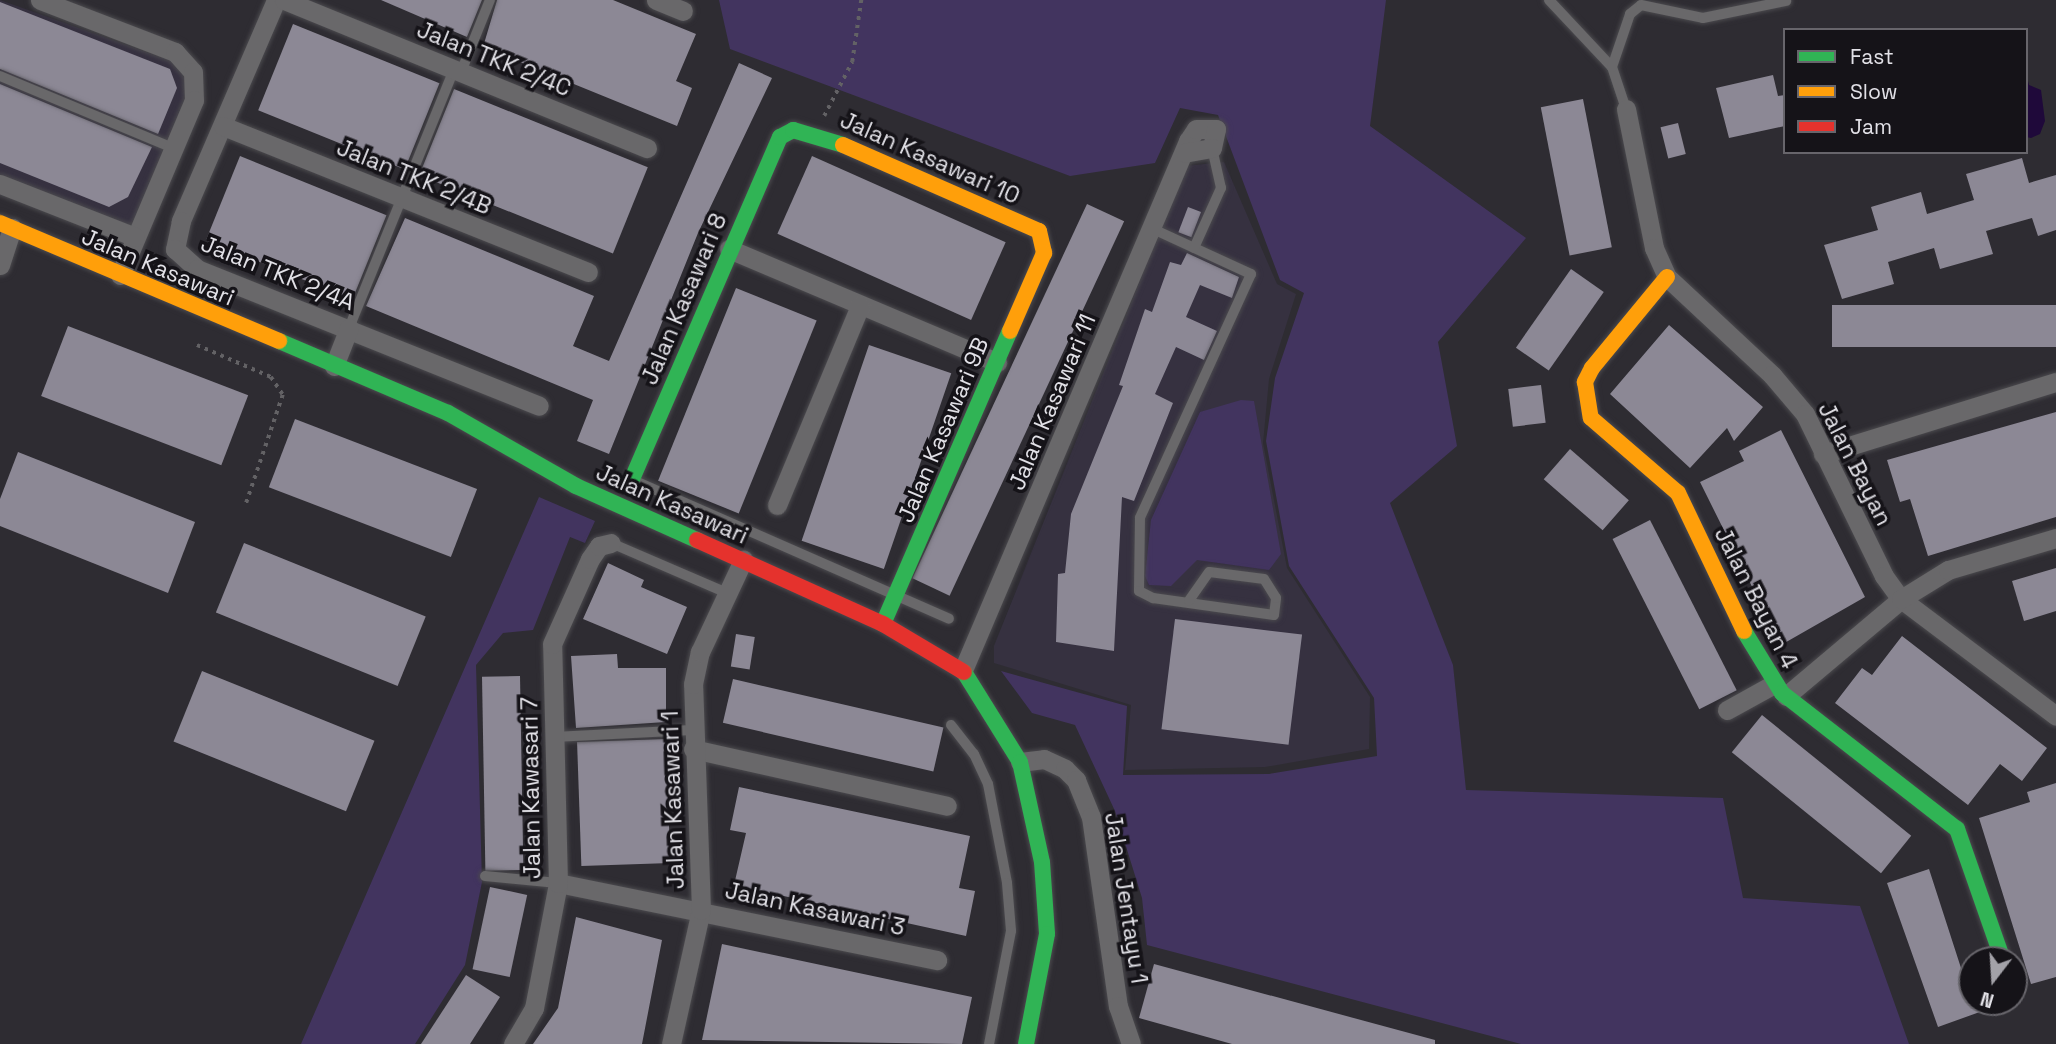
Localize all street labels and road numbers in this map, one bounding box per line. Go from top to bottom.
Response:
street label: Jalan TKK 2/4C [413,15,575,103]
street label: Jalan Kasawari 10 [836,106,1024,210]
street label: Jalan TKK 2/4B [333,133,495,221]
street label: Jalan Kasawari 8 [635,209,733,389]
street label: Jalan Kasawari [78,222,238,312]
street label: Jalan TKK 2/4A [197,230,359,316]
street label: Jalan Kasawari 11 [1003,310,1101,494]
street label: Jalan Kasawari 9B [892,333,994,527]
street label: Jalan Bayan [1812,398,1898,530]
street label: Jalan Kasawari [592,458,752,550]
street label: Jalan Bayan 4 [1709,523,1803,673]
street label: Jalan Kawasari 7 [516,697,546,879]
street label: Jalan Kasawari 1 [656,710,690,890]
street label: Jalan Jentayu 1 [1099,811,1153,985]
street label: Jalan Kasawari 3 [723,876,907,942]

